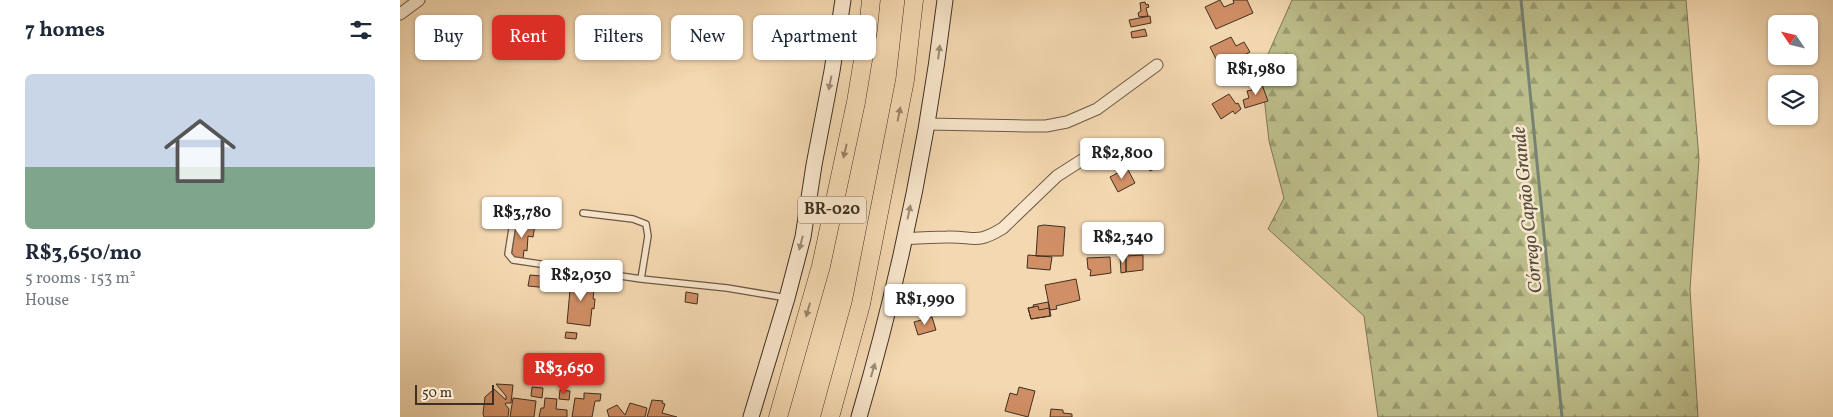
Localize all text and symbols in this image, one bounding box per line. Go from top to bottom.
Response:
chip: Buy [415,15,482,60]
chip: Rent [492,15,565,60]
chip: Filters [575,15,661,60]
chip: New [671,15,743,60]
chip: Apartment [753,15,876,60]
north arrow [1768,15,1818,65]
map controls [1768,15,1818,125]
text: 7 homes [25,16,105,45]
icon: filters [347,16,375,44]
one-way arrow [935,44,943,60]
pin: R$1,980 [1210,54,1302,96]
text: R$1,980 [1227,59,1285,81]
one-way arrow [826,75,834,90]
button: layers [1768,75,1818,125]
one-way arrow [895,105,903,121]
icon: home [155,106,245,196]
water label: Córrego Capão Grande [1506,125,1550,295]
pin: R$2,800 [1076,138,1168,180]
text: R$2,800 [1091,143,1153,165]
one-way arrow [841,144,849,159]
pin: R$3,780 [476,196,568,239]
road number: BR-020 [798,196,866,224]
text: R$3,780 [493,202,551,224]
one-way arrow [905,204,913,220]
pin: R$2,340 [1077,222,1169,264]
text: R$2,340 [1093,227,1153,249]
one-way arrow [797,235,805,250]
text: R$3,650/mo [25,239,141,268]
pin: R$2,030 [535,260,627,302]
text: R$2,030 [551,265,611,287]
text: 5 rooms · 153 m² [25,268,136,290]
pin: R$1,990 [879,284,971,326]
text: R$1,990 [896,289,954,311]
text: House [25,290,69,312]
one-way arrow [804,302,812,317]
pin: R$3,650 [518,352,610,395]
text: R$3,650 [534,358,594,380]
one-way arrow [869,363,877,378]
scale bar [415,382,494,405]
text: 50 m [422,384,452,403]

